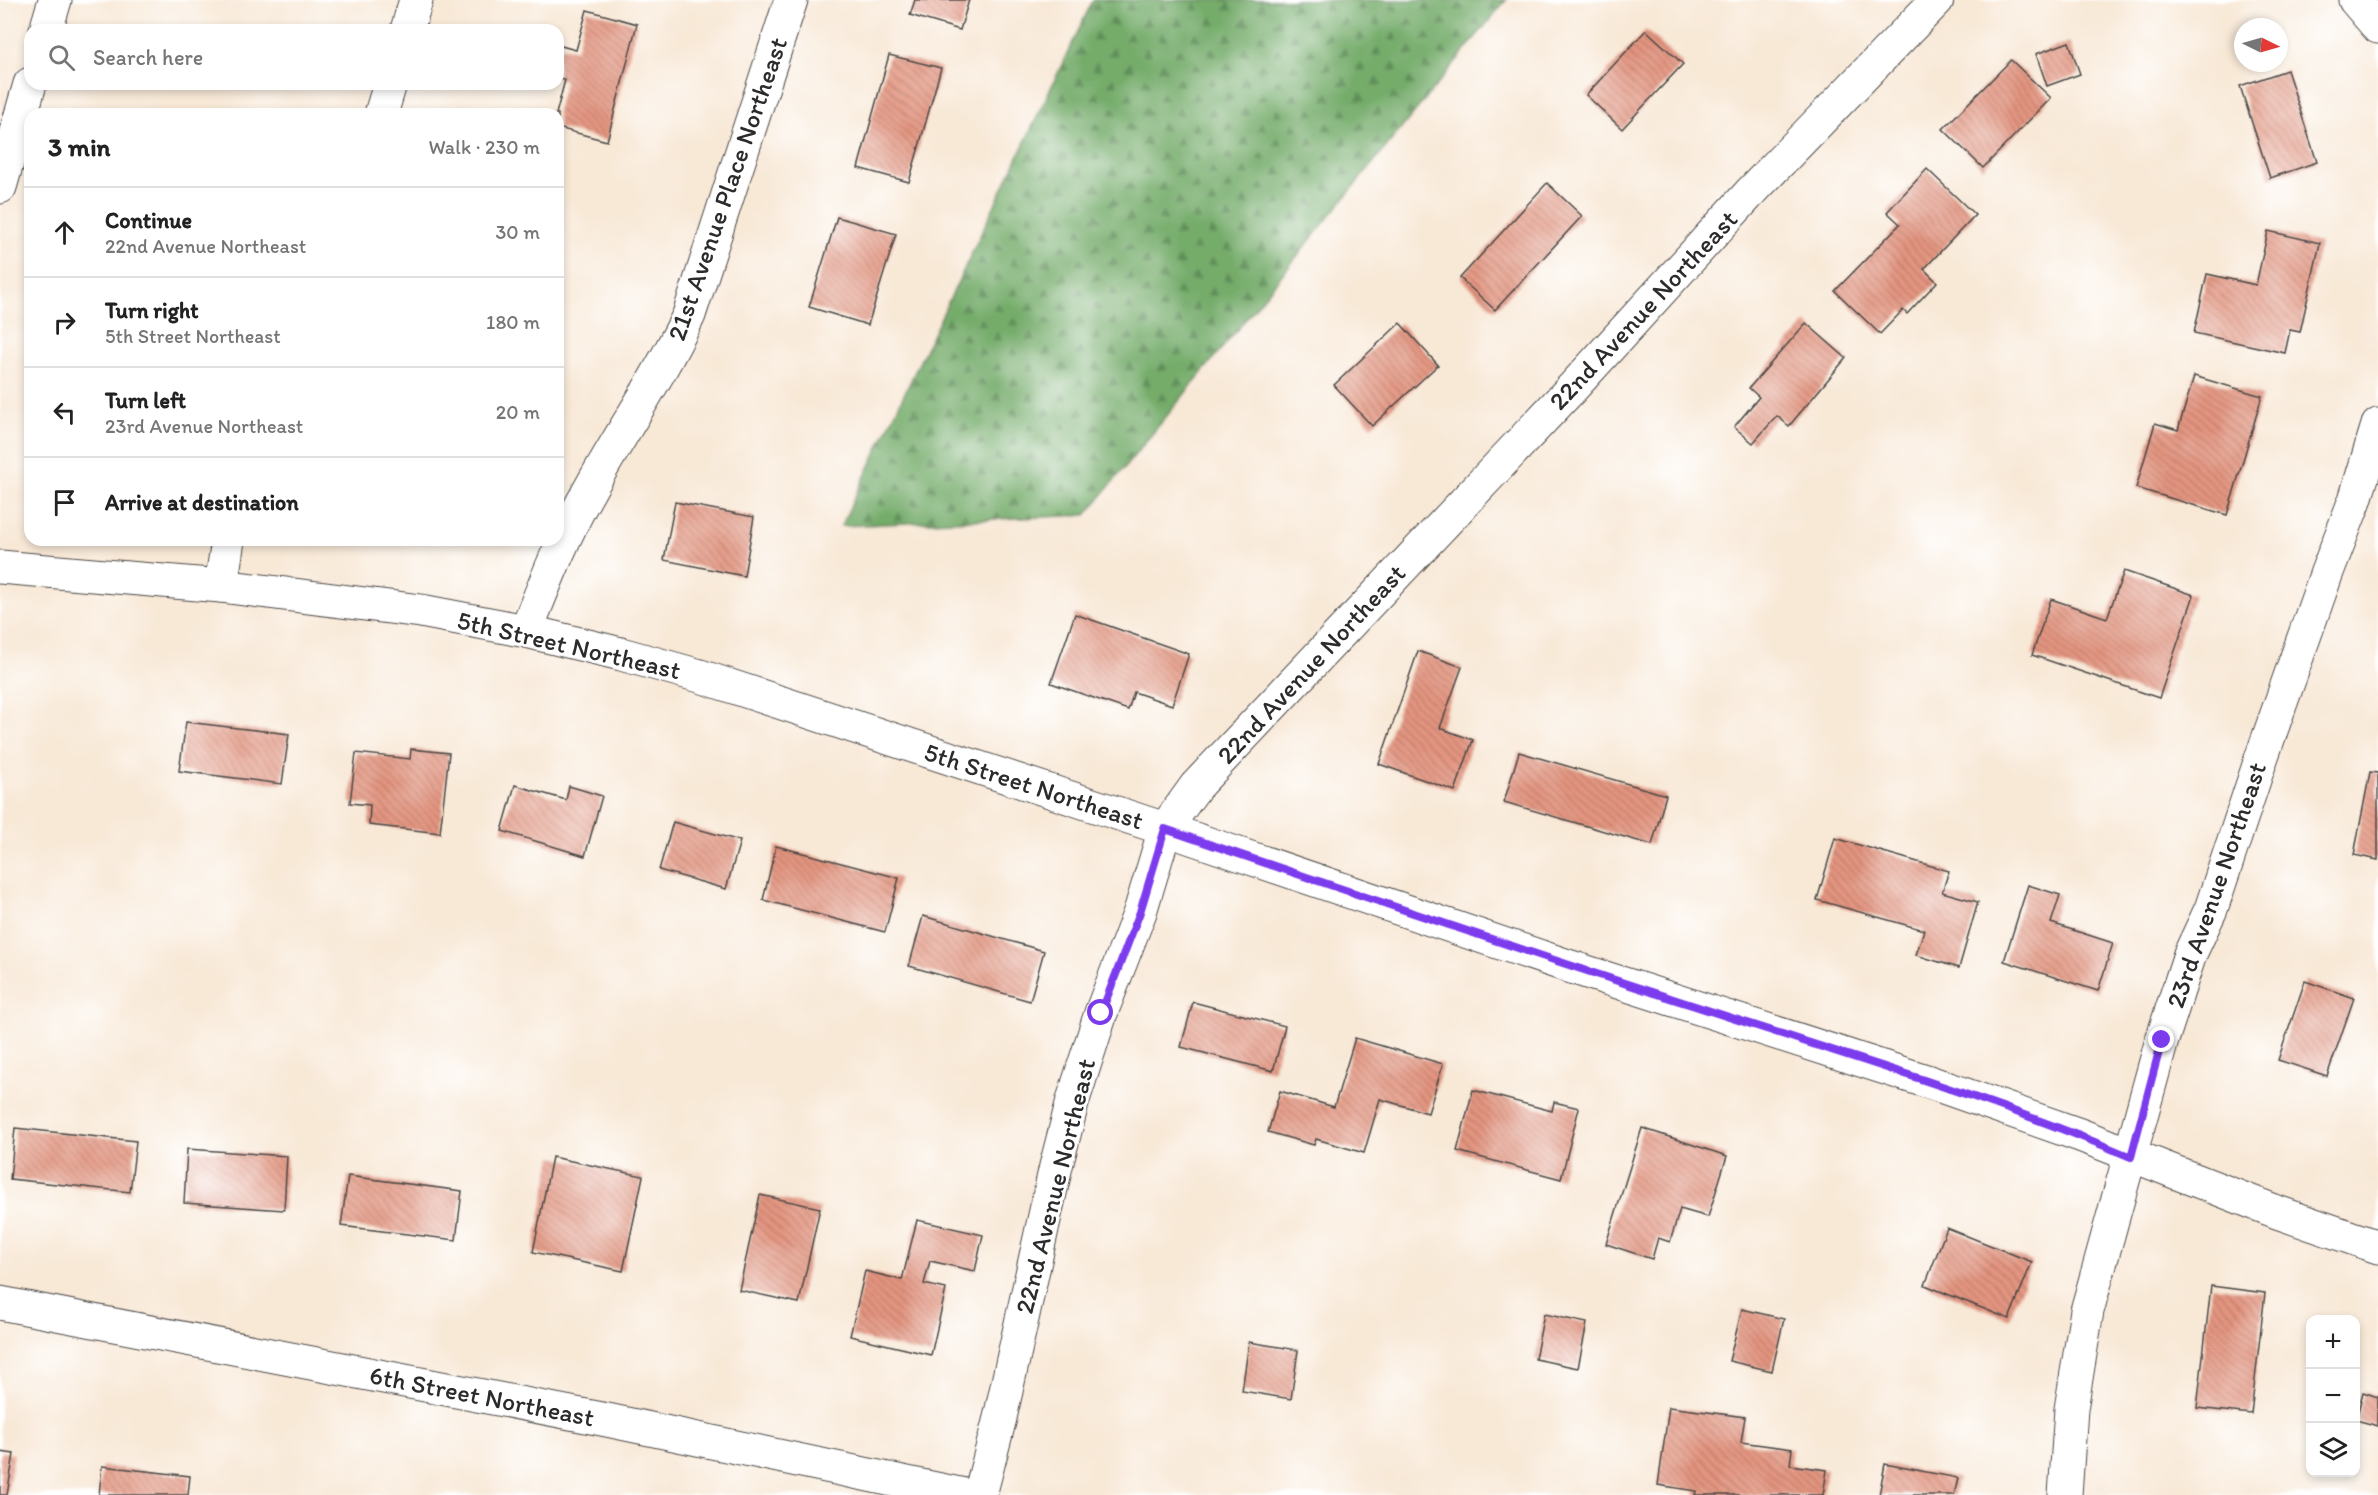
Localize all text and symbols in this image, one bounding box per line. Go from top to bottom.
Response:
north arrow [2234,18,2288,72]
search box [24,24,564,90]
street label: 21st Avenue Place Northeast [660,33,794,345]
icon: search [45,41,78,74]
text: Search here [93,44,203,71]
text: 3 min [48,131,110,163]
text: Walk · 230 m [428,135,540,159]
street label: 22nd Avenue Northeast [1542,203,1744,417]
text: Continue [105,207,192,234]
icon: ahead [48,216,81,249]
text: 30 m [495,220,540,244]
text: 22nd Avenue Northeast [105,234,306,258]
text: Turn right [105,297,199,324]
icon: right [48,306,81,339]
text: 180 m [486,310,540,334]
text: 5th Street Northeast [105,324,281,348]
text: Turn left [105,387,186,414]
icon: left [48,396,81,429]
text: 20 m [496,400,540,424]
text: 23rd Avenue Northeast [105,414,303,438]
icon: arrive [48,486,81,519]
text: Arrive at destination [105,489,299,516]
street label: 22nd Avenue Northeast [1210,557,1412,771]
street label: 5th Street Northeast [454,604,684,686]
street label: 5th Street Northeast [920,735,1148,837]
street label: 23rd Avenue Northeast [2159,758,2273,1012]
route start [1087,999,1113,1025]
route end [2148,1026,2174,1052]
street label: 22nd Avenue Northeast [1008,1055,1102,1317]
map controls [2306,1315,2360,1477]
button: + [2306,1315,2360,1369]
street label: 6th Street Northeast [367,1358,597,1434]
button: − [2306,1369,2360,1423]
button: layers [2306,1423,2360,1477]

